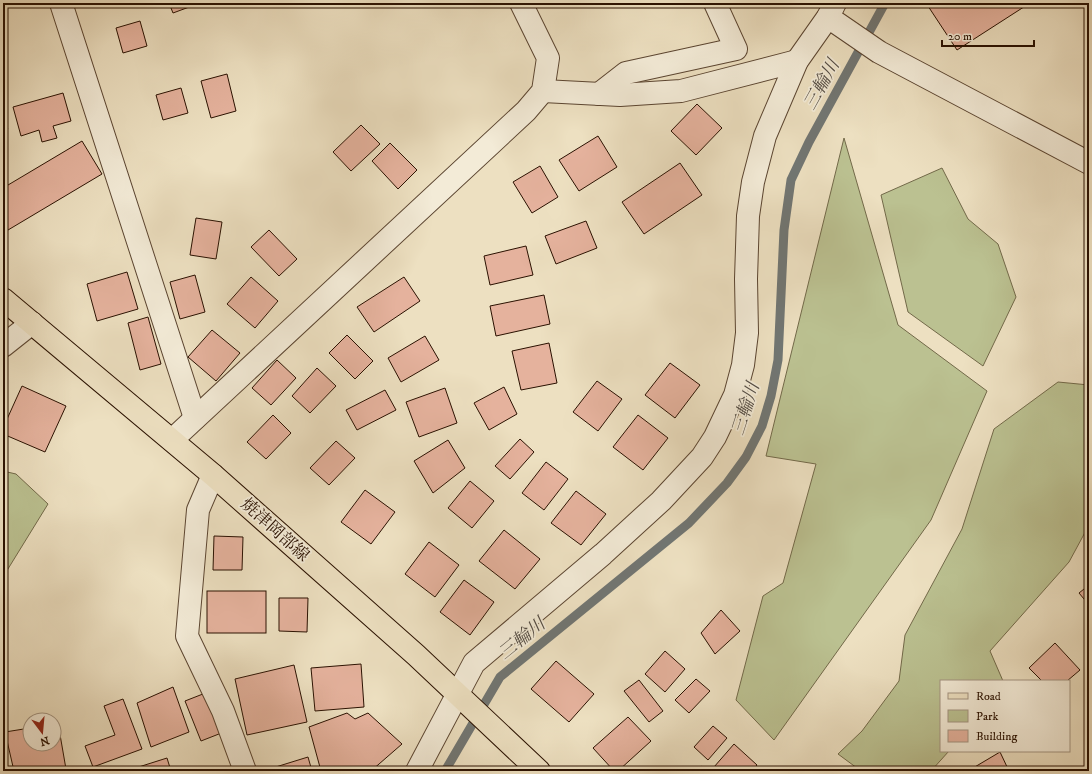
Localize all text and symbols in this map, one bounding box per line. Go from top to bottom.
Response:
scale bar [942,22,1034,48]
text: 20 m [948,29,972,44]
water label: 三輪川 [799,54,846,114]
water label: 三輪川 [727,378,765,438]
street label: 焼津岡部線 [236,493,314,567]
water label: 三輪川 [494,612,551,665]
legend [940,680,1070,752]
text: Road [976,689,1001,704]
text: Park [976,709,998,724]
north arrow [22,712,62,752]
text: Building [976,729,1017,744]
text: N [38,733,51,749]

